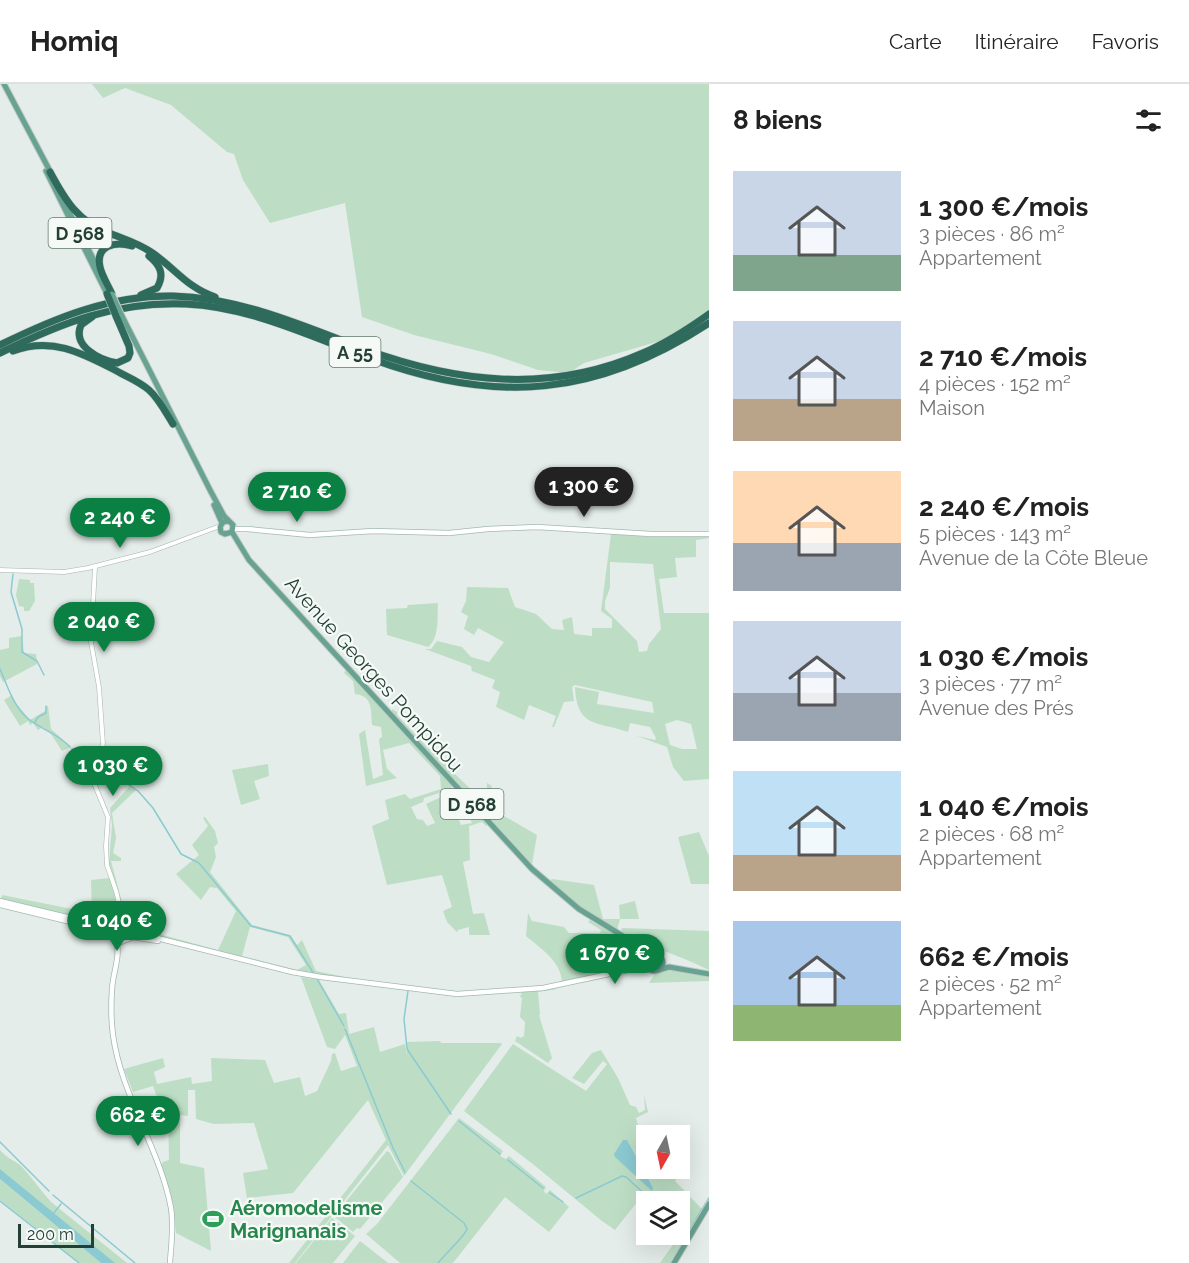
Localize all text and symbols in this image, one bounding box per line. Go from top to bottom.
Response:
text: Homiq [30,25,119,58]
text: Carte [889,29,941,54]
text: Itinéraire [974,29,1058,54]
text: Favoris [1091,29,1159,54]
icon: filters [1132,104,1165,137]
text: 8 biens [733,105,822,135]
text: 1 300 €/mois [919,192,1088,222]
icon: home [781,195,853,267]
road number: D 568 [48,218,112,248]
text: 3 pièces · 86 m² [919,222,1065,246]
text: Appartement [919,246,1042,270]
road number: A 55 [330,337,380,367]
text: 2 710 €/mois [919,342,1087,372]
icon: home [781,345,853,417]
text: 4 pièces · 152 m² [919,372,1071,396]
text: Maison [919,396,985,420]
pin: 1 300 € [529,467,639,518]
pin: 2 710 € [242,472,352,523]
text: 1 300 € [548,474,620,498]
text: 2 710 € [262,479,332,503]
text: 2 240 €/mois [919,492,1089,522]
icon: home [781,495,853,567]
pin: 2 240 € [65,498,175,549]
text: 2 240 € [84,505,156,529]
text: 5 pièces · 143 m² [919,522,1071,546]
text: Avenue de la Côte Bleue [919,546,1148,570]
street label: Avenue Georges Pompidou [280,571,468,777]
pin: 2 040 € [49,602,159,653]
text: 2 040 € [68,609,140,633]
text: 1 030 €/mois [919,642,1088,672]
icon: home [781,645,853,717]
text: 3 pièces · 77 m² [919,672,1062,696]
text: Avenue des Prés [919,696,1074,720]
pin: 1 030 € [58,746,168,797]
text: 1 030 € [77,753,149,777]
road number: D 568 [440,789,504,819]
text: 1 040 €/mois [919,792,1089,822]
icon: home [781,795,853,867]
text: 2 pièces · 68 m² [919,822,1064,846]
text: Appartement [919,846,1042,870]
pin: 1 040 € [62,901,172,952]
text: 1 040 € [81,908,153,932]
pin: 1 670 € [560,934,670,985]
text: 1 670 € [579,941,651,965]
text: 662 €/mois [919,942,1069,972]
icon: home [781,945,853,1017]
text: 2 pièces · 52 m² [919,972,1062,996]
text: Appartement [919,996,1042,1020]
pin: 662 € [96,1096,180,1147]
text: 662 € [110,1103,166,1127]
north arrow [636,1125,690,1179]
map controls [636,1125,690,1245]
button: layers [636,1191,690,1245]
place label: Aéromodelisme Marignanais [230,1196,382,1243]
sports icon: Aéromodelisme Marignanais [201,1207,225,1231]
scale bar [18,1221,94,1248]
text: 200 m [27,1225,74,1244]

